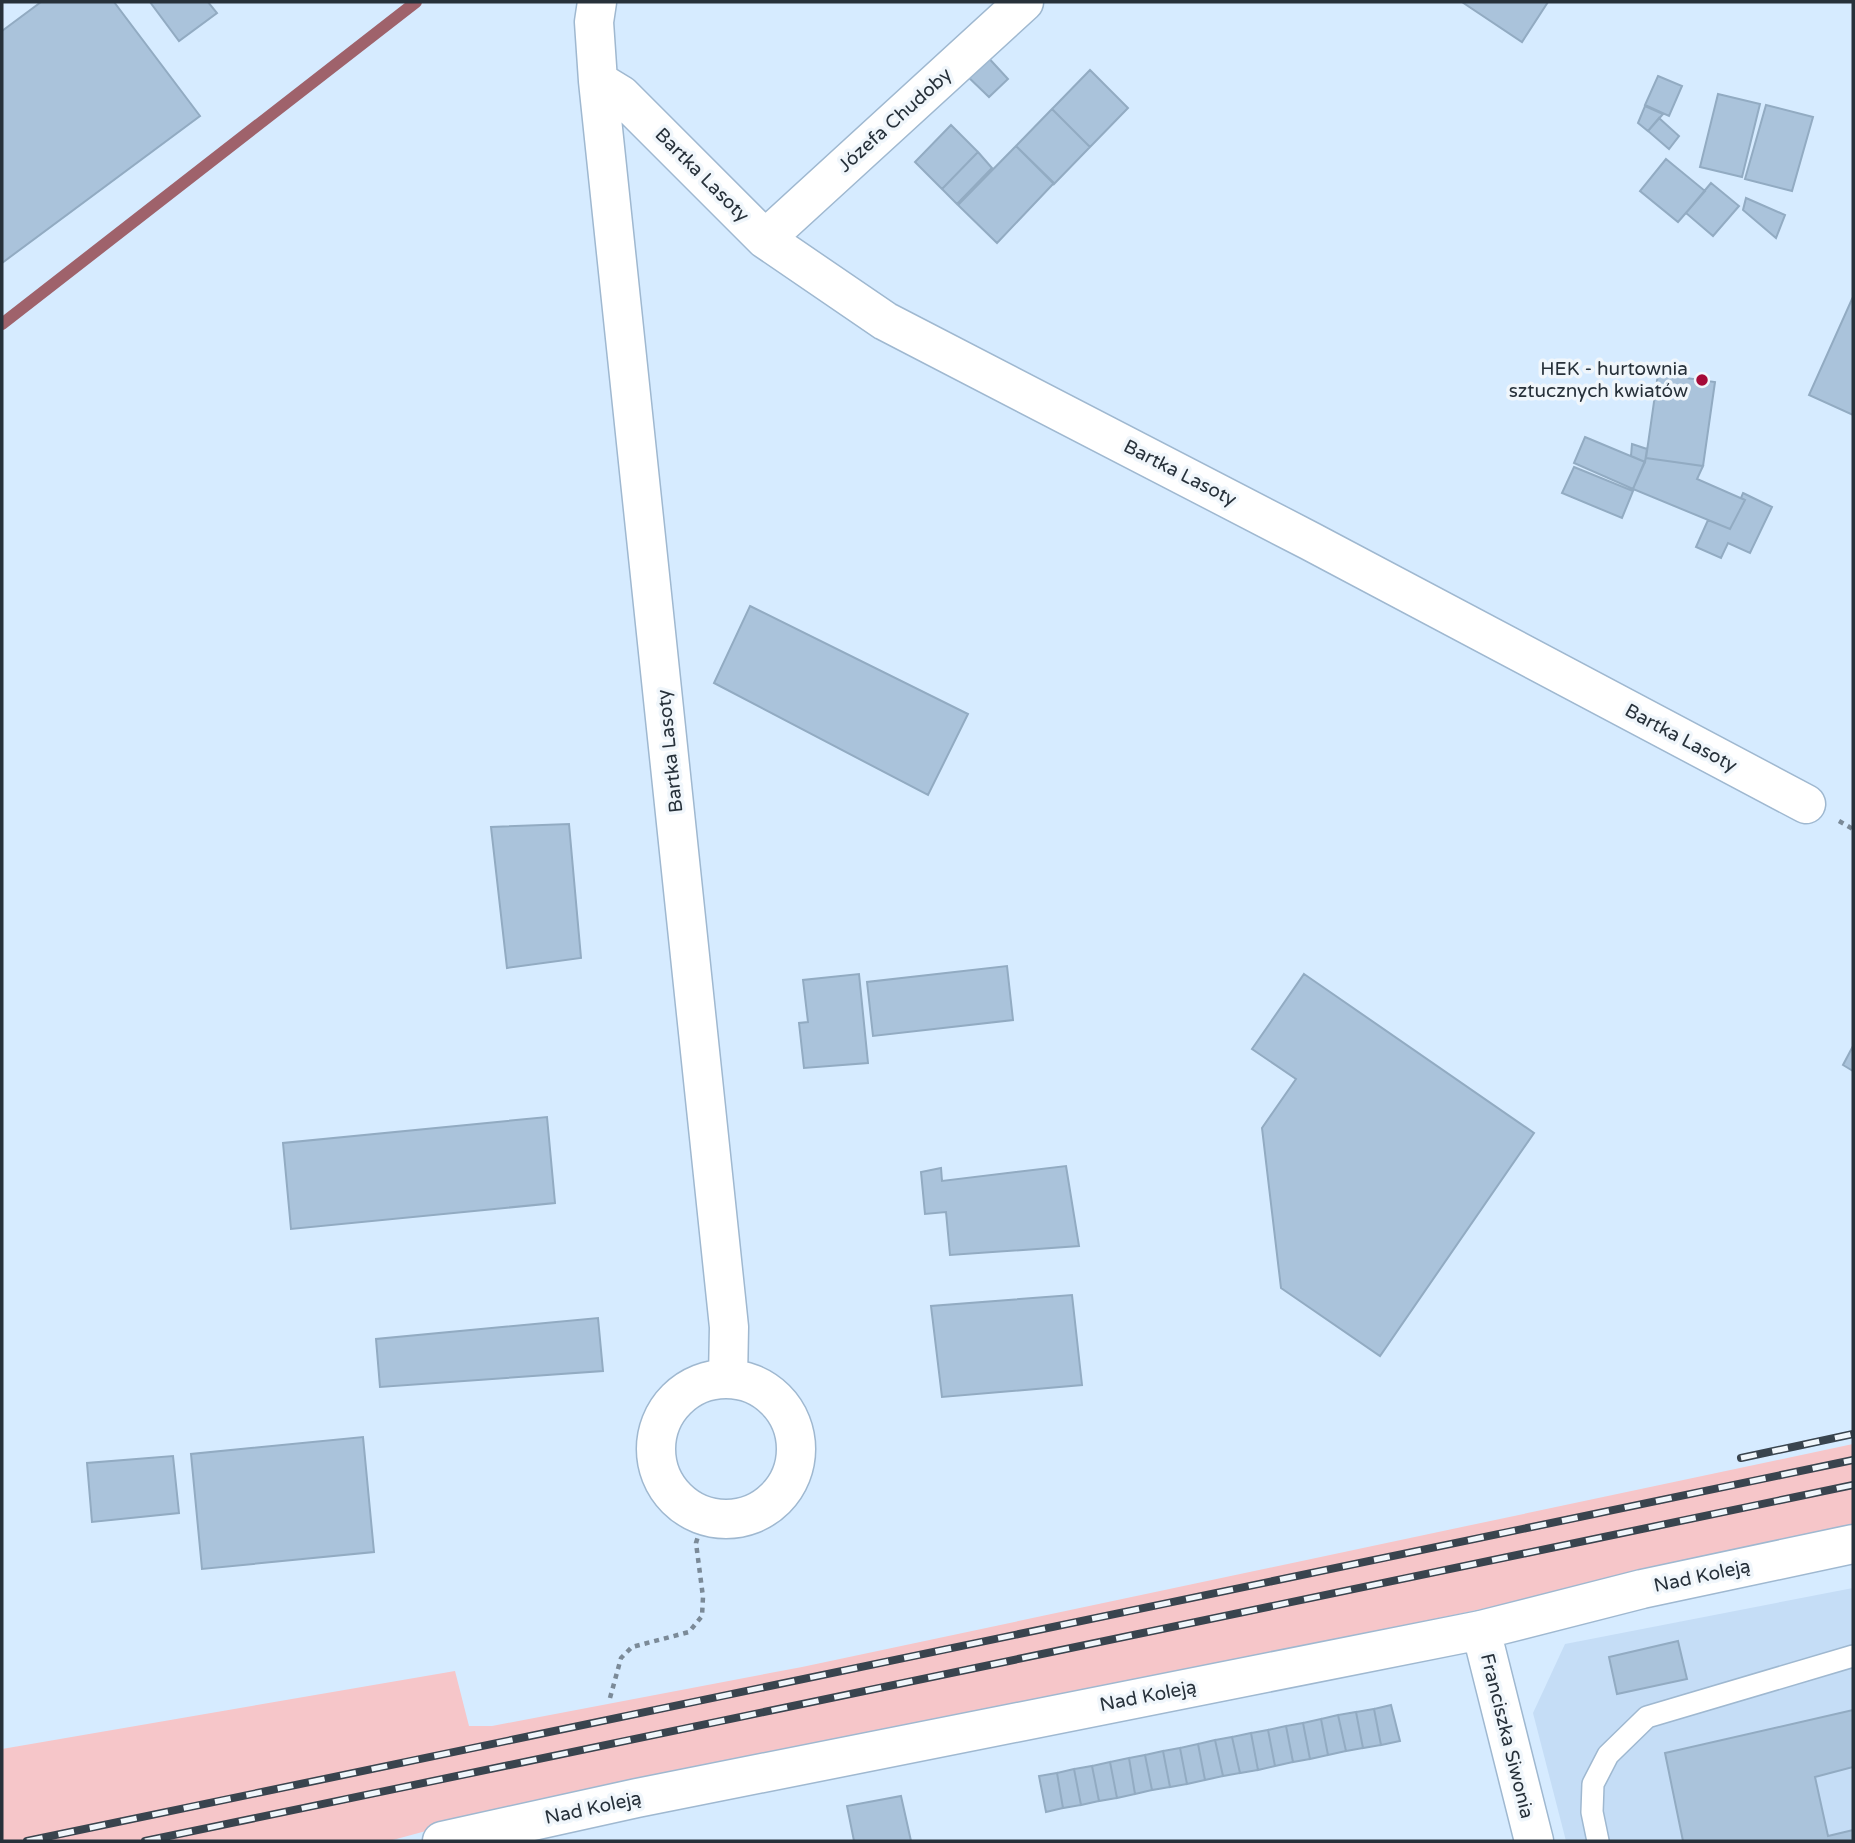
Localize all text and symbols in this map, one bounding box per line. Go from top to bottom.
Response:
street label: Józefa Chudoby [834,63,956,177]
street label: Bartka Lasoty [650,123,754,227]
place label: HEK - hurtownia sztucznych kwiatów [1509,358,1688,402]
marker: HEK - hurtownia sztucznych kwiatów [1694,372,1710,388]
street label: Bartka Lasoty [1120,435,1240,511]
street label: Bartka Lasoty [653,688,687,814]
street label: Bartka Lasoty [1621,699,1741,777]
street label: Nad Koleją [1652,1555,1752,1597]
street label: Franciszka Siwonia [1476,1651,1538,1821]
street label: Nad Koleją [1098,1676,1198,1716]
street label: Nad Koleją [543,1787,643,1829]

